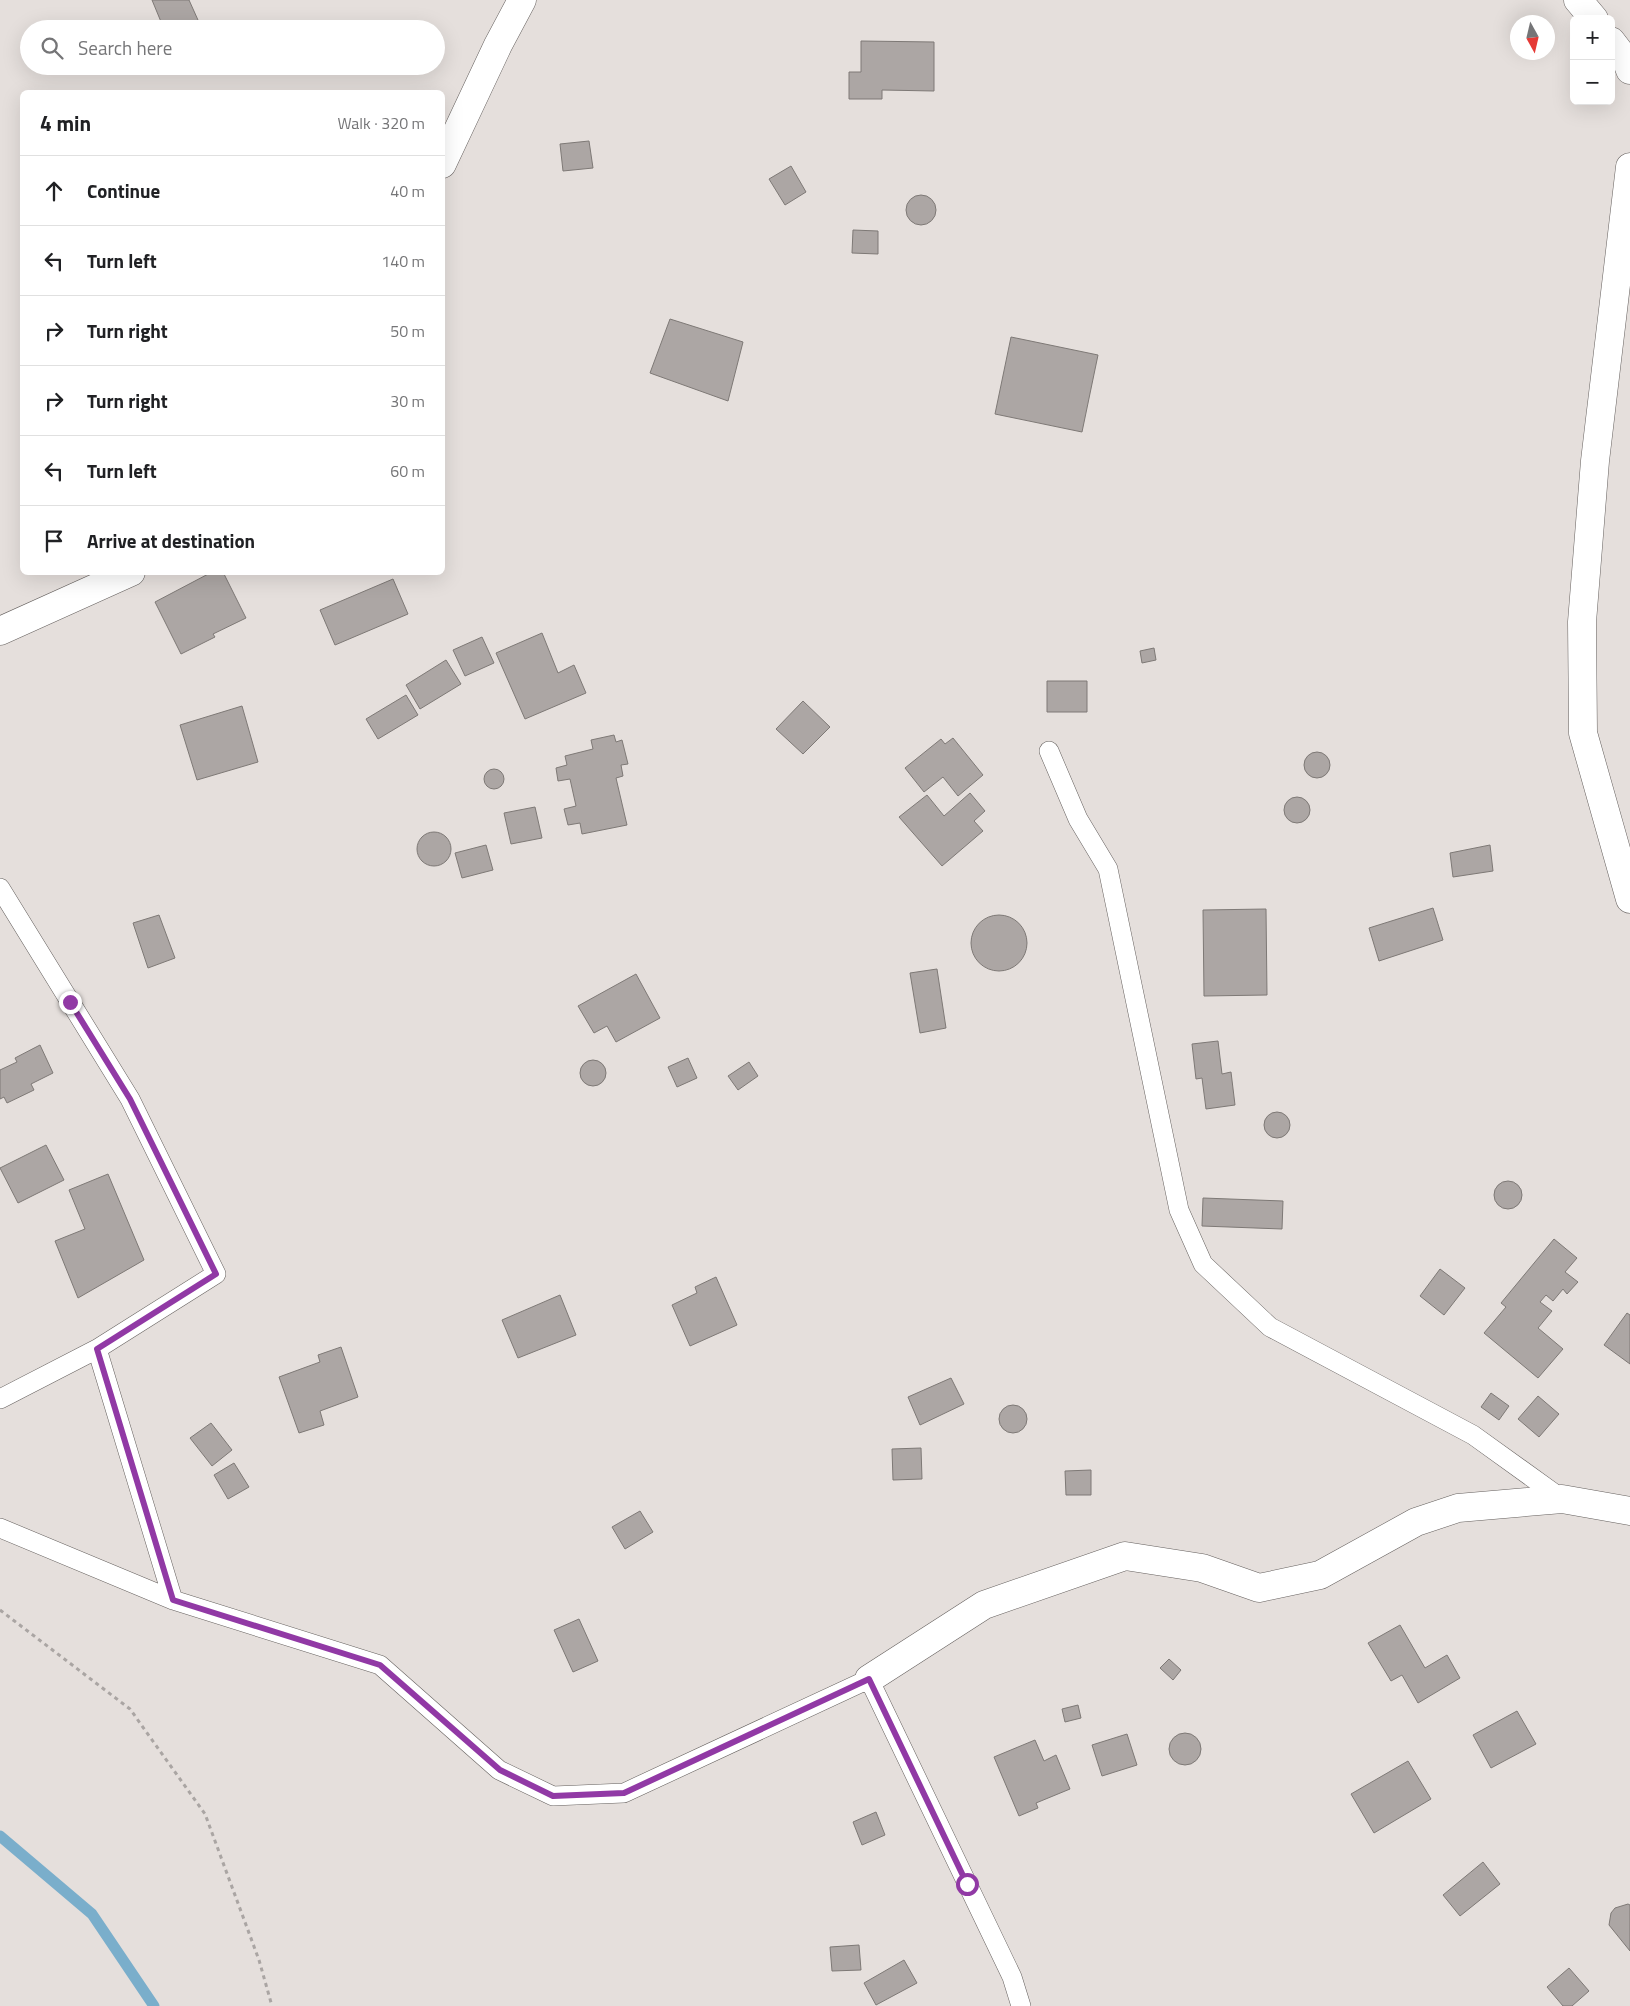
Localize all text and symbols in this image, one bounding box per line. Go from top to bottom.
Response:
north arrow [1510,15,1555,60]
map controls [1570,15,1615,105]
button: + [1570,15,1615,60]
search box [20,20,445,75]
text: Search here [78,33,172,62]
icon: search [38,34,66,62]
button: − [1570,60,1615,105]
text: 4 min [40,107,91,139]
text: Walk · 320 m [337,111,425,135]
text: Continue [87,176,160,205]
icon: ahead [40,177,68,205]
text: 40 m [390,179,425,203]
text: Turn left [87,246,157,275]
icon: left [40,247,68,275]
text: 140 m [381,249,425,273]
text: Turn right [87,316,168,345]
icon: right [40,317,68,345]
text: 50 m [390,319,425,343]
text: Turn right [87,386,168,415]
icon: right [40,387,68,415]
text: 30 m [390,389,425,413]
text: Turn left [87,456,157,485]
icon: left [40,457,68,485]
text: 60 m [390,459,425,483]
text: Arrive at destination [87,526,255,555]
icon: arrive [40,527,68,555]
route end [59,991,82,1014]
route start [956,1873,979,1896]

